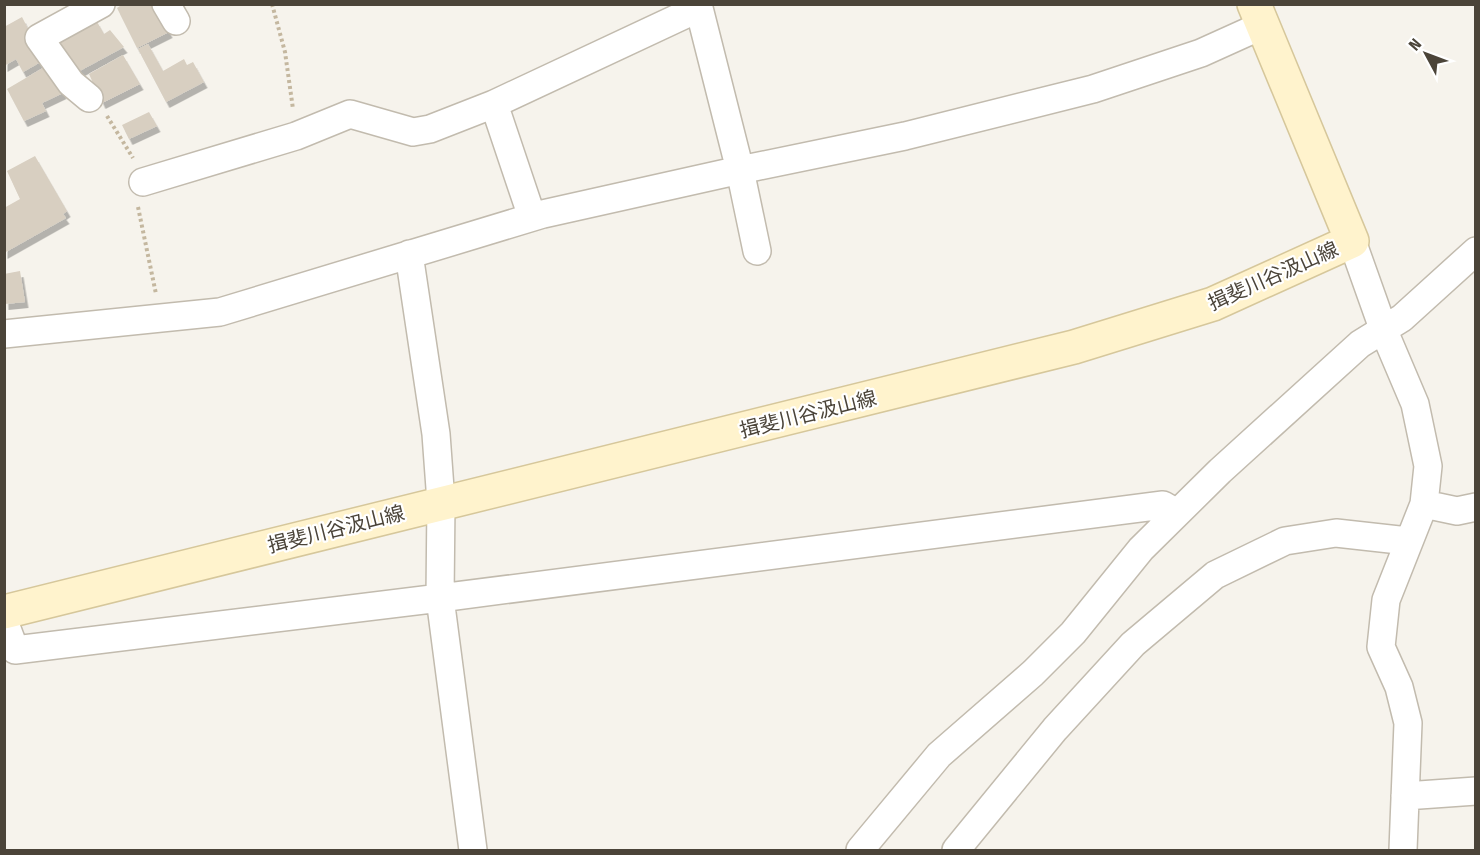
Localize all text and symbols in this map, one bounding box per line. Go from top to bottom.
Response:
north arrow [1396,24,1456,84]
text: N [1405,35,1425,54]
street label: 揖斐川谷汲山線 [1204,237,1342,315]
street label: 揖斐川谷汲山線 [737,385,879,443]
street label: 揖斐川谷汲山線 [265,500,407,558]

